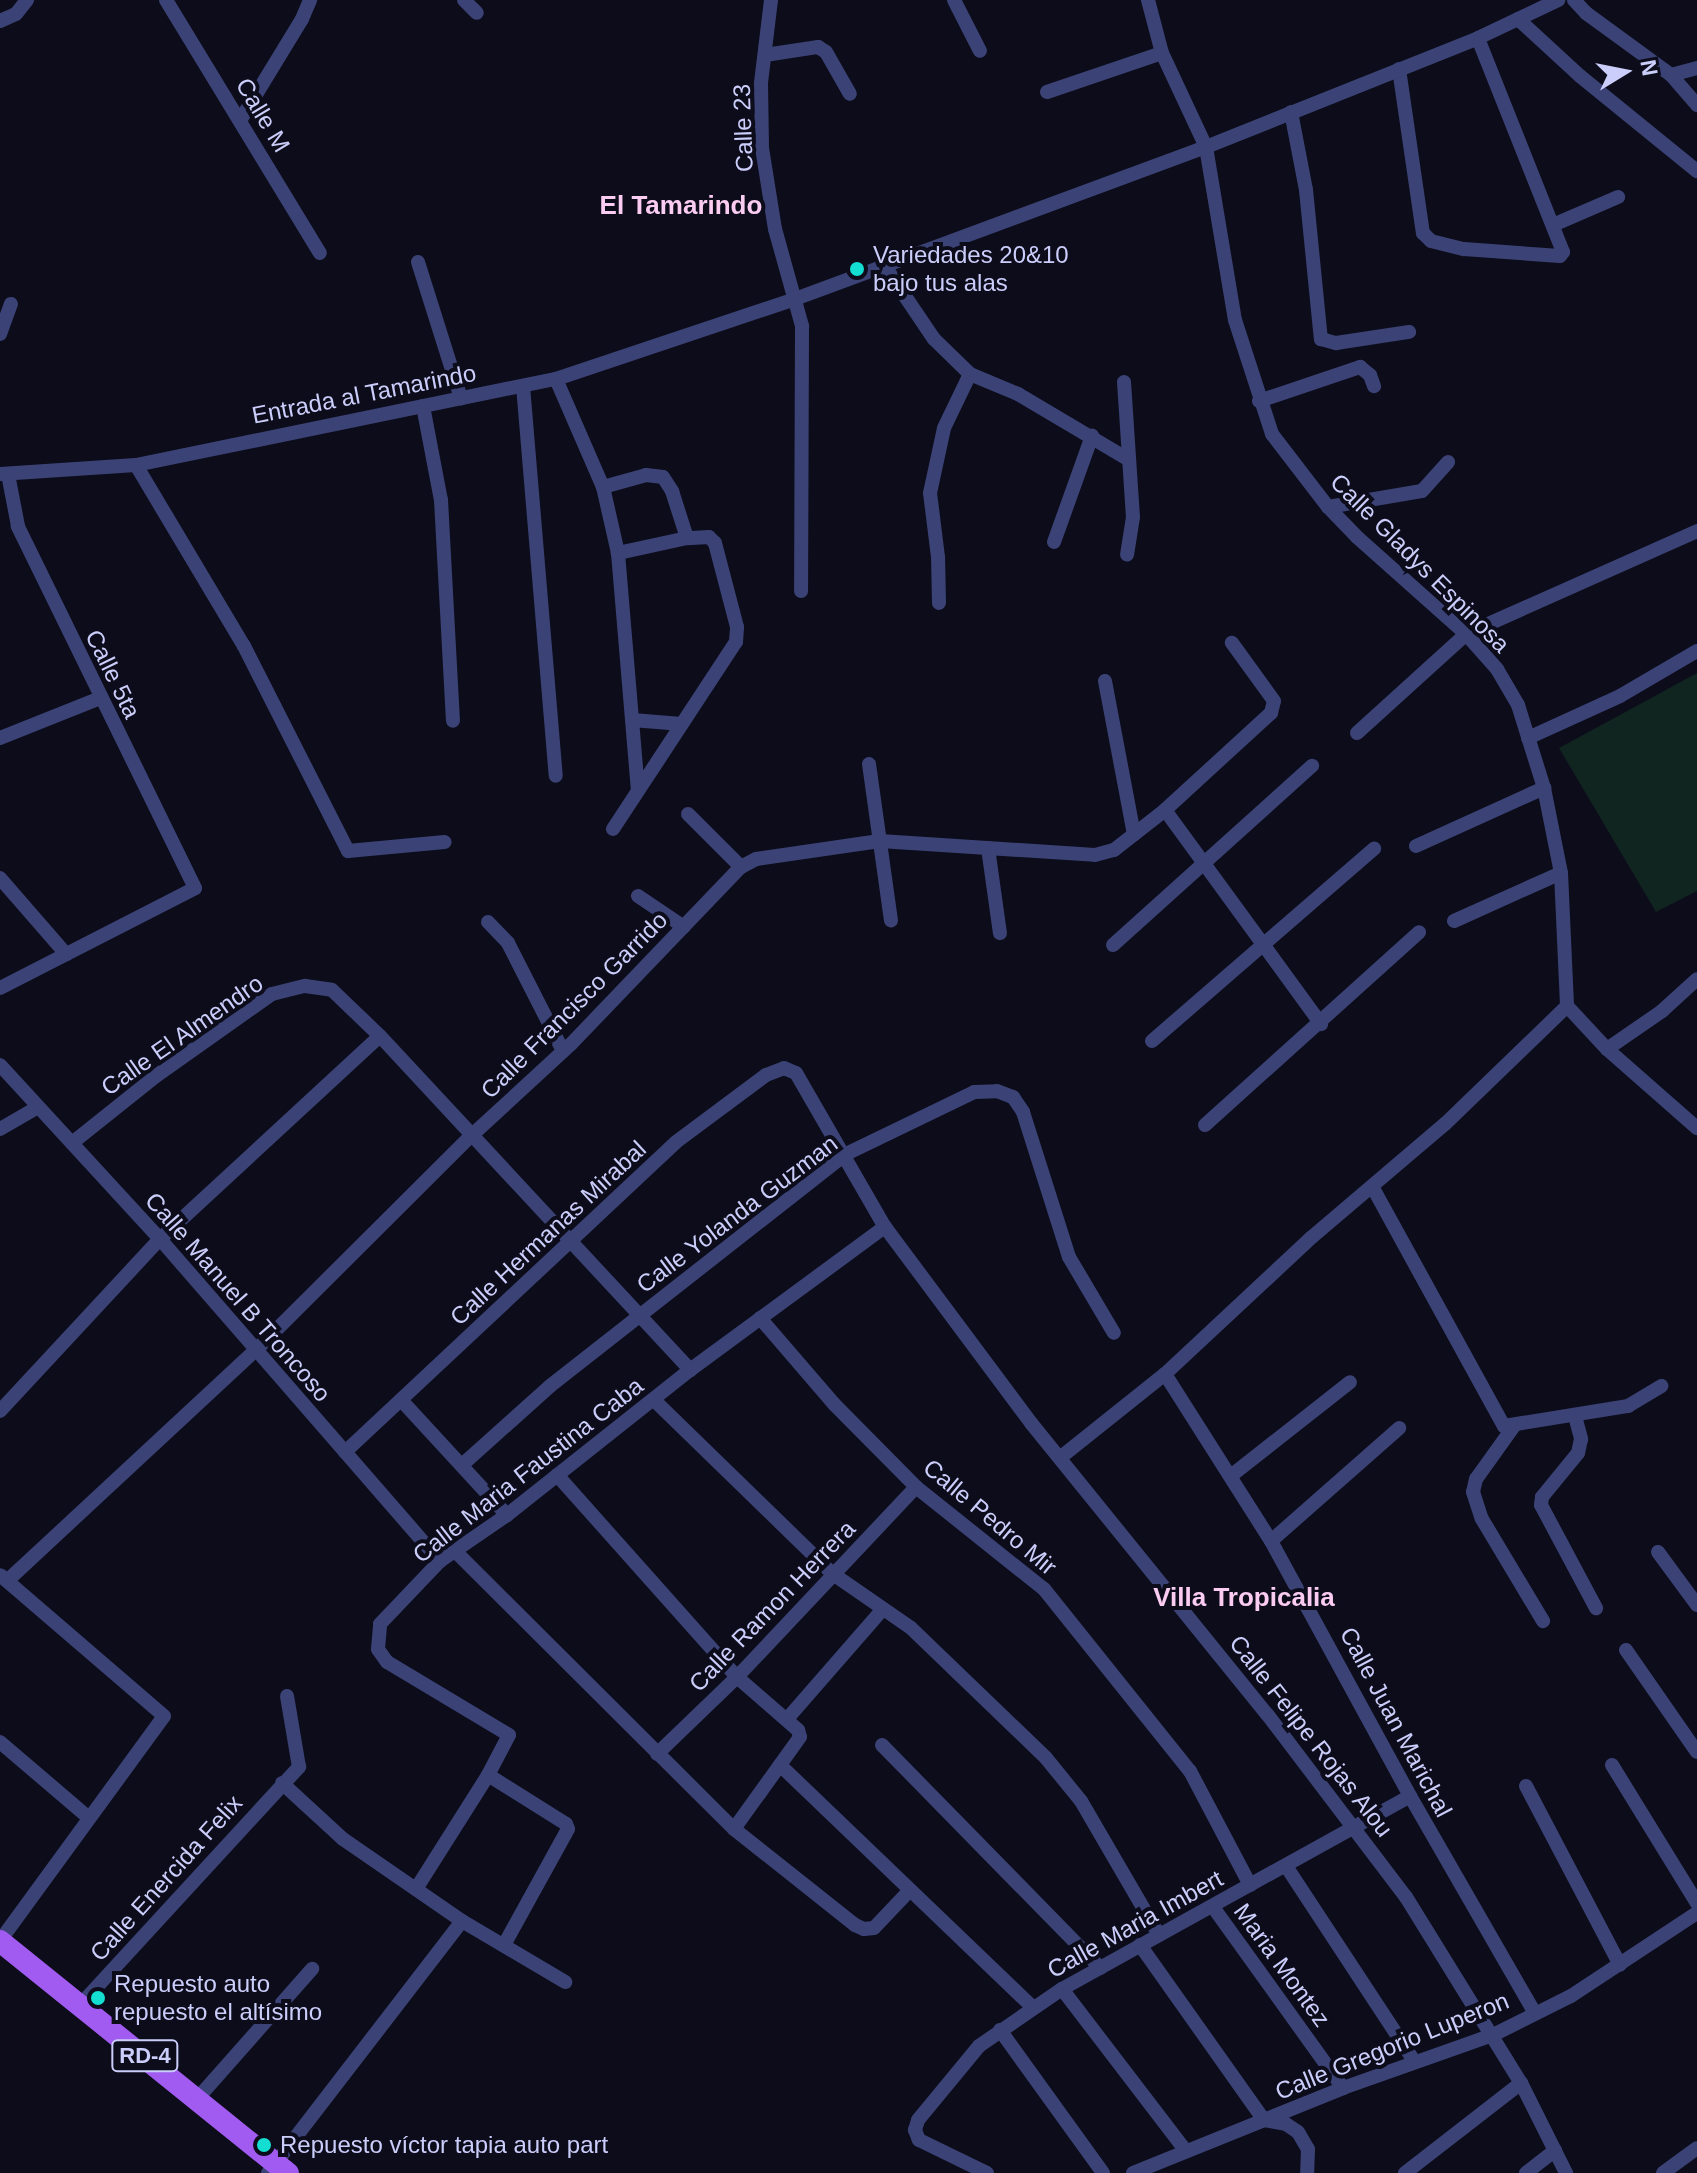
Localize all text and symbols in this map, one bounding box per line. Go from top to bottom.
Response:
north arrow [1585,32,1665,112]
text: N [1635,58,1663,78]
street label: Calle M [230,73,296,157]
street label: Calle 23 [727,83,759,173]
district label: El Tamarindo [600,190,762,222]
place label: Variedades 20&10 bajo tus alas [873,241,1069,297]
marker: Variedades 20&10 bajo tus alas [848,260,866,278]
street label: Entrada al Tamarindo [249,358,479,430]
street label: Calle Gladys Espinosa [1324,467,1516,659]
street label: Calle 5ta [79,625,147,723]
street label: Calle Francisco Garrido [475,906,673,1104]
street label: Calle El Almendro [95,968,269,1102]
street label: Calle Yolanda Guzman [631,1129,843,1299]
street label: Calle Hermanas Mirabal [444,1135,652,1331]
street label: Calle Manuel B Troncoso [139,1186,337,1408]
street label: Calle Maria Faustina Caba [407,1371,649,1569]
street label: Calle Pedro Mir [917,1453,1063,1581]
street label: Calle Ramon Herrera [683,1514,861,1698]
district label: Villa Tropicalia [1153,1582,1335,1614]
street label: Calle Juan Marichal [1334,1622,1458,1822]
street label: Calle Felipe Rojas Alou [1223,1629,1399,1843]
street label: Calle Enercida Felix [84,1789,248,1967]
street label: Calle Maria Imbert [1042,1864,1228,1984]
street label: Maria Montez [1228,1898,1336,2032]
place label: Repuesto auto repuesto el altísimo [114,1970,322,2026]
street label: Calle Gregorio Luperon [1271,1986,1513,2106]
marker: Repuesto auto repuesto el altísimo [89,1989,107,2007]
road number: RD-4 [111,2038,179,2074]
place label: Repuesto víctor tapia auto part [280,2131,608,2159]
marker: Repuesto víctor tapia auto part [255,2136,273,2154]

